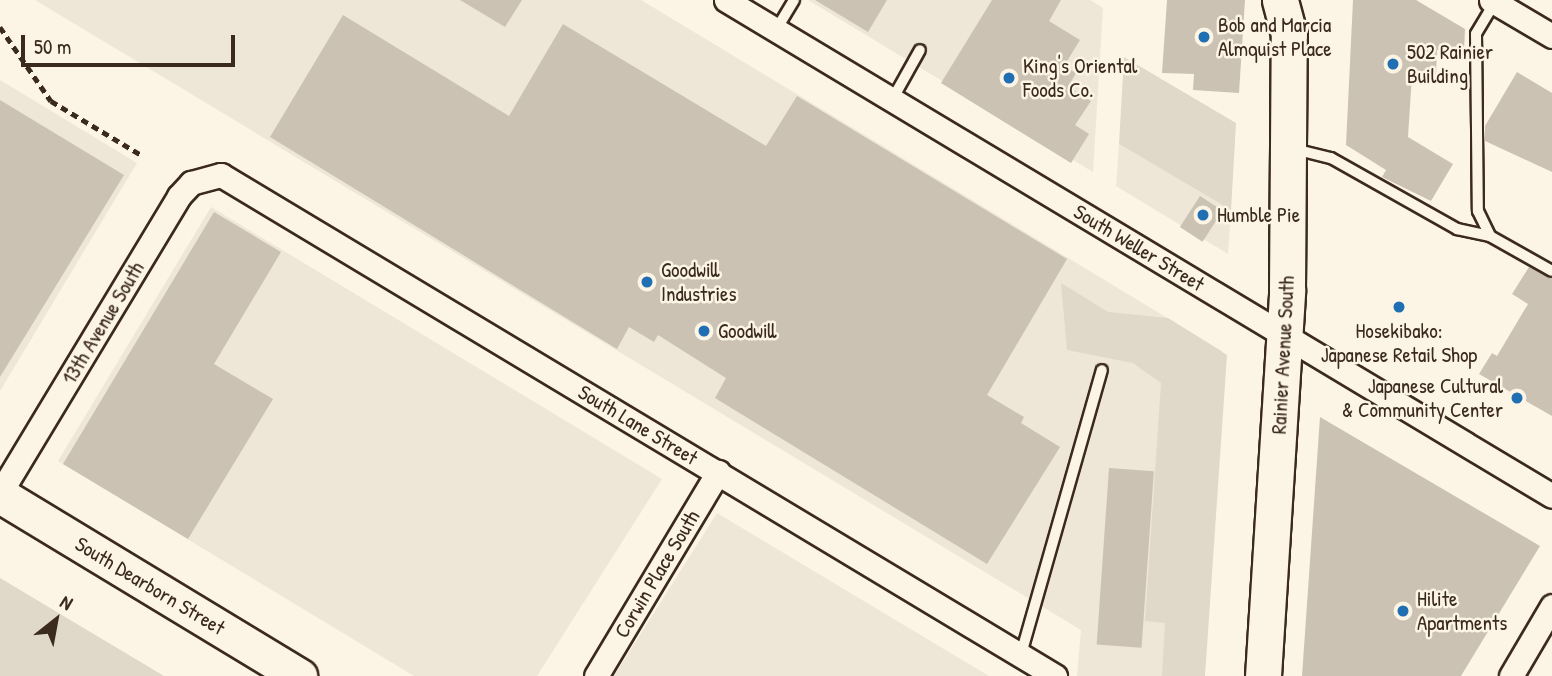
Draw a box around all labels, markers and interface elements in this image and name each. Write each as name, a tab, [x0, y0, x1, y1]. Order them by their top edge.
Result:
place label: Bob and Marcia Almquist Place	[1218, 12, 1332, 62]
scale bar	[24, 21, 238, 65]
marker: Bob and Marcia Almquist Place	[1196, 29, 1212, 45]
text: 50 m	[34, 32, 71, 61]
place label: 502 Rainier Building	[1407, 39, 1493, 89]
place label: King's Oriental Foods Co.	[1023, 53, 1137, 103]
marker: 502 Rainier Building	[1385, 56, 1401, 72]
marker: King's Oriental Foods Co.	[1001, 70, 1017, 86]
street label: South Weller Street	[1069, 199, 1209, 297]
place label: Humble Pie	[1217, 202, 1300, 228]
marker: Humble Pie	[1195, 207, 1211, 223]
street label: 13th Avenue South	[57, 257, 149, 389]
place label: Goodwill Industries	[661, 257, 737, 307]
marker: Goodwill Industries	[639, 274, 655, 290]
street label: Rainier Avenue South	[1266, 275, 1300, 435]
marker: Hosekibako: Japanese Retail Shop	[1391, 299, 1407, 315]
place label: Goodwill	[718, 318, 777, 344]
place label: Hosekibako: Japanese Retail Shop	[1321, 318, 1477, 368]
marker: Goodwill	[696, 323, 712, 339]
place label: Japanese Cultural & Community Center	[1342, 373, 1503, 423]
street label: South Lane Street	[574, 379, 702, 471]
marker: Japanese Cultural & Community Center	[1509, 390, 1525, 406]
street label: Corwin Place South	[609, 506, 705, 642]
street label: South Dearborn Street	[70, 531, 230, 641]
north arrow	[21, 585, 91, 655]
place label: Hilite Apartments	[1417, 586, 1507, 636]
text: N	[56, 588, 78, 616]
marker: Hilite Apartments	[1395, 603, 1411, 619]

